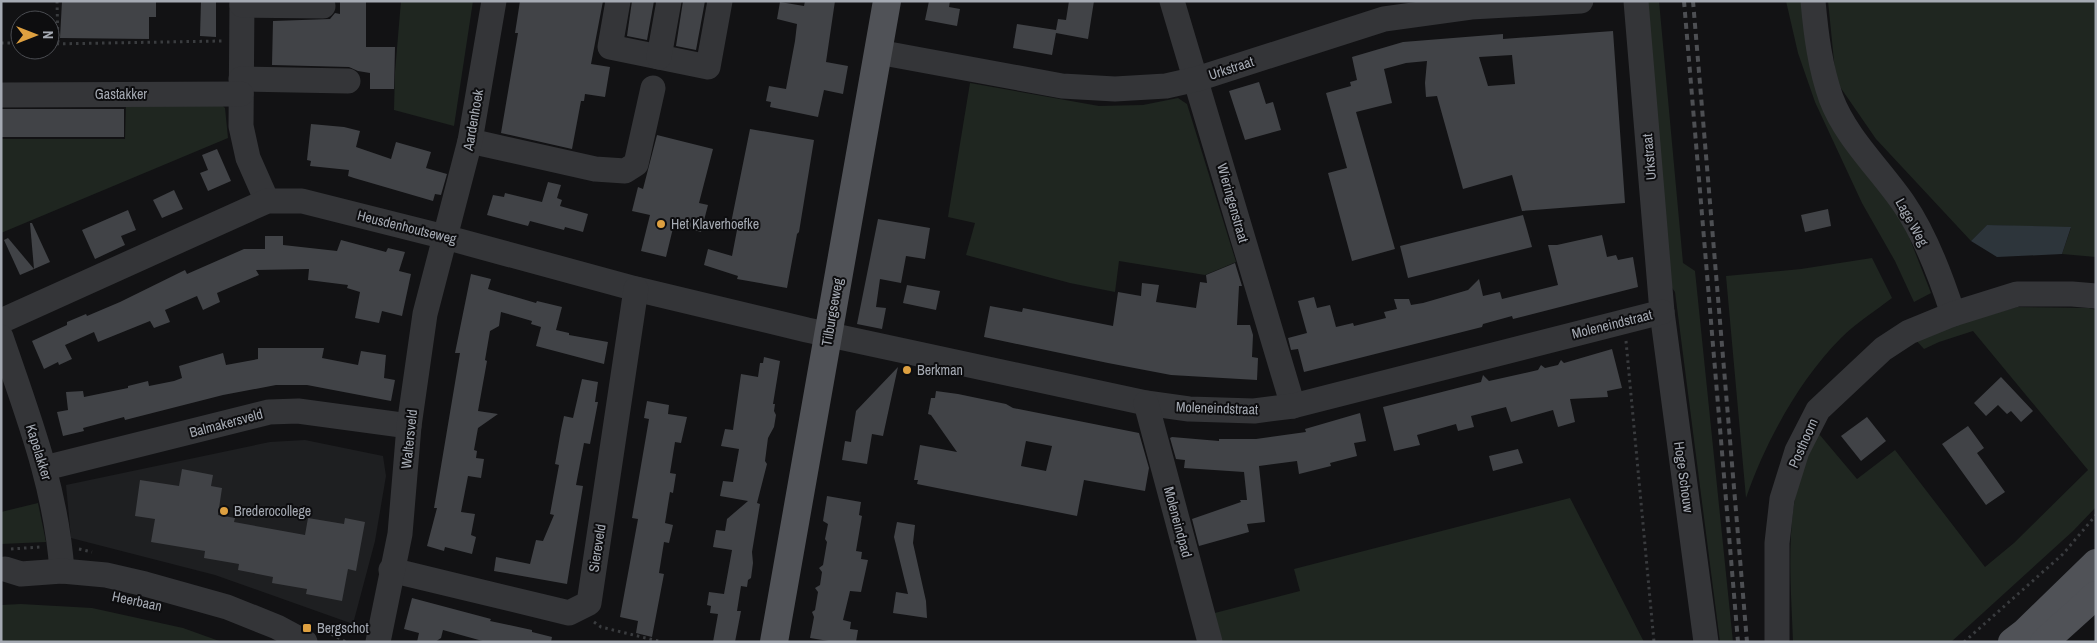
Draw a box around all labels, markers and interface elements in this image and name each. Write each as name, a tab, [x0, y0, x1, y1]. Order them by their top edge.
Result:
north arrow	[10, 10, 60, 60]
text: N	[39, 31, 57, 39]
street label: Urkstraat	[1206, 52, 1256, 84]
street label: Gastakker	[95, 85, 147, 103]
street label: Aardenhoek	[459, 88, 487, 153]
street label: Urkstraat	[1638, 133, 1660, 181]
street label: Wieringenstraat	[1213, 161, 1253, 245]
street label: Lage Weg	[1891, 195, 1933, 250]
street label: Heusdenhoutseweg	[356, 206, 459, 248]
place label: Het Klaverhoefke	[671, 215, 759, 233]
marker: Het Klaverhoefke	[655, 218, 667, 230]
street label: Tilburgseweg	[817, 276, 847, 347]
street label: Moleneindstraat	[1570, 305, 1654, 343]
place label: Berkman	[917, 361, 963, 379]
marker: Berkman	[901, 364, 913, 376]
street label: Moleneindstraat	[1176, 398, 1258, 418]
street label: Balmakersveld	[187, 405, 265, 441]
street label: Waltersveld	[397, 408, 421, 470]
street label: Posthoorn	[1784, 415, 1822, 471]
street label: Kapelakker	[22, 422, 56, 482]
street label: Hoge Schouw	[1670, 440, 1698, 514]
street label: Moleneindpad	[1160, 485, 1196, 559]
place label: Brederocollege	[234, 502, 311, 520]
marker: Brederocollege	[218, 505, 230, 517]
street label: Siereveld	[584, 523, 610, 573]
street label: Heerbaan	[110, 587, 164, 615]
place label: Bergschot	[317, 619, 369, 637]
marker: Bergschot	[301, 622, 313, 634]

